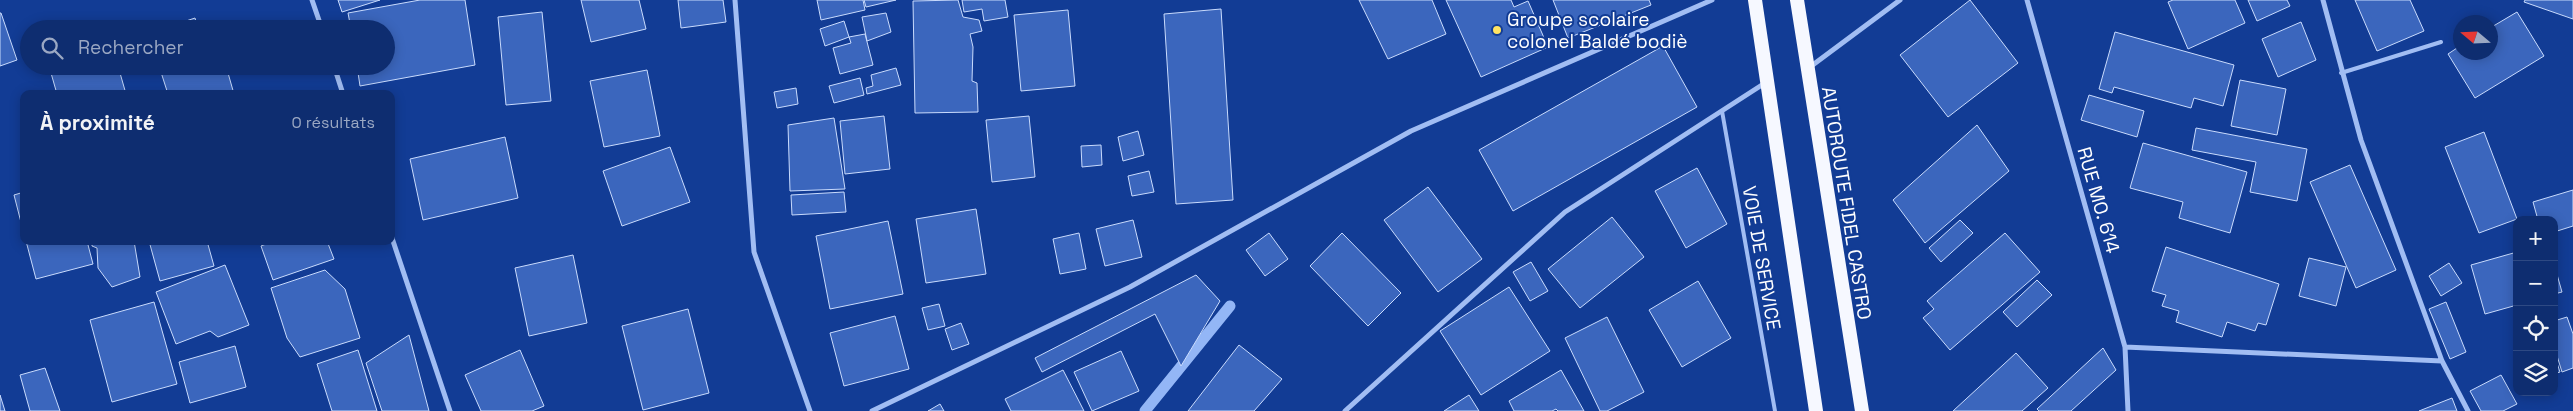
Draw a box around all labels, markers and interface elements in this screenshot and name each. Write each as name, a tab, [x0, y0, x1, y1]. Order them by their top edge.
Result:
place label: Groupe scolaire colonel Baldé bodiè	[1507, 7, 1688, 54]
north arrow	[2453, 15, 2498, 60]
search box	[20, 20, 395, 75]
marker: Groupe scolaire colonel Baldé bodiè	[1491, 24, 1503, 36]
icon: search	[38, 34, 66, 62]
text: Rechercher	[78, 35, 184, 60]
street label: AUTOROUTE FIDEL CASTRO	[1816, 85, 1877, 321]
text: À proximité	[40, 109, 155, 136]
text: 0 résultats	[291, 112, 375, 133]
street label: RUE MO. 614	[2071, 144, 2126, 256]
street label: VOIE DE SERVICE	[1737, 184, 1786, 332]
map controls	[2513, 216, 2558, 396]
button: +	[2513, 216, 2558, 261]
button: −	[2513, 261, 2558, 306]
button: locate	[2513, 306, 2558, 351]
button: layers	[2513, 351, 2558, 396]

